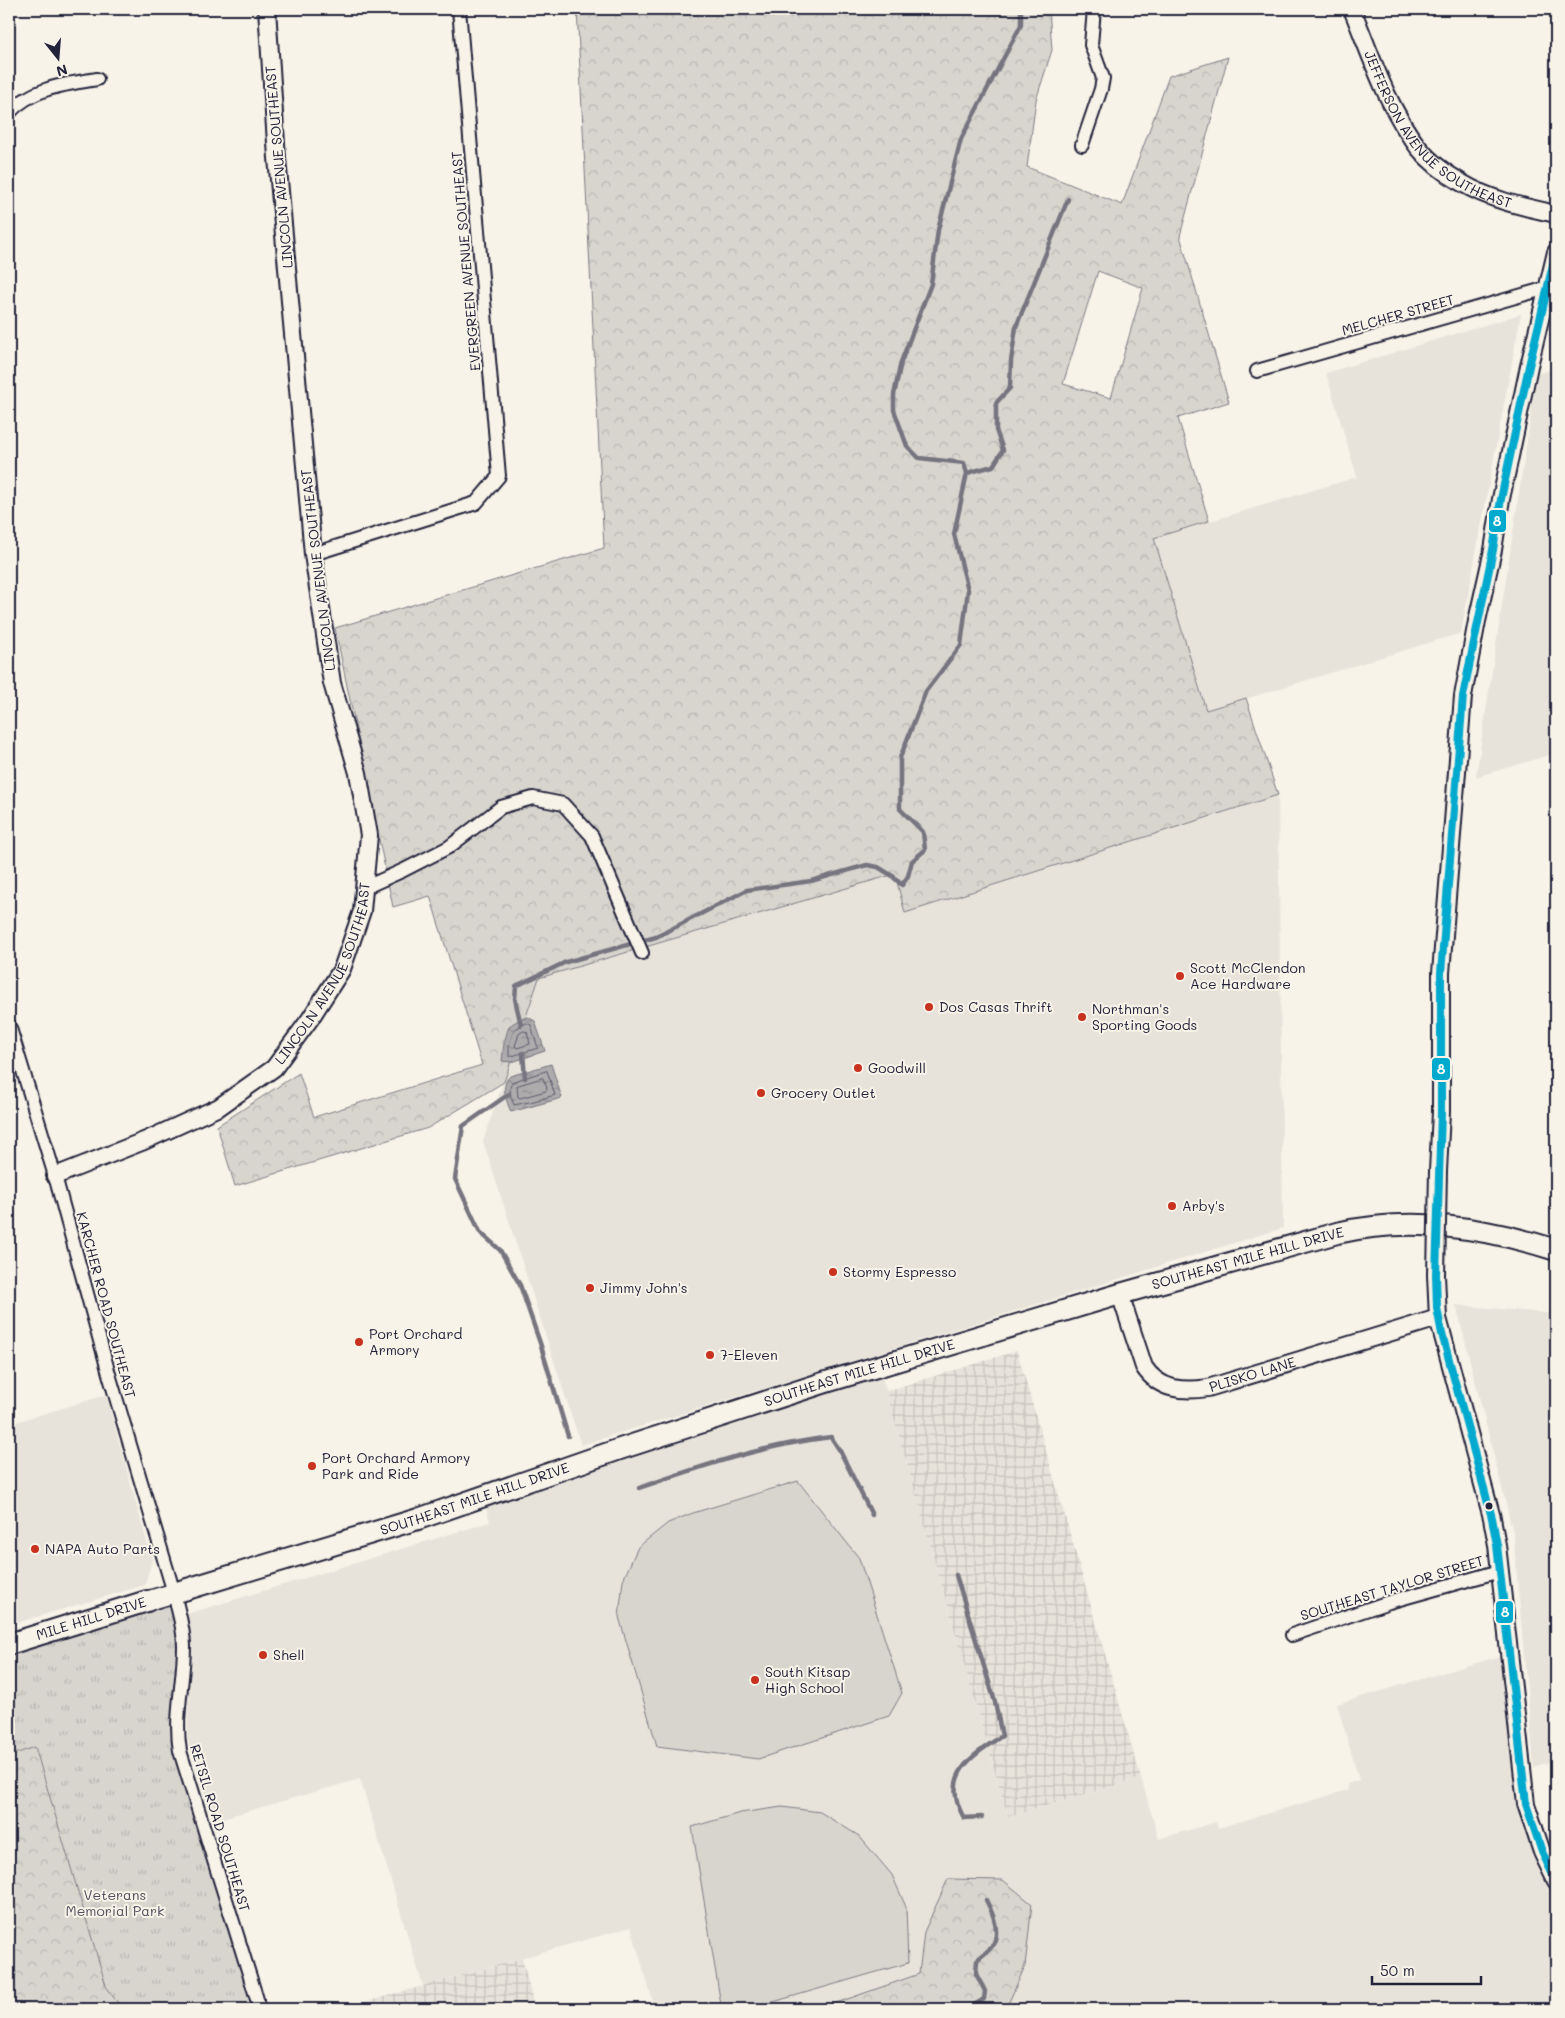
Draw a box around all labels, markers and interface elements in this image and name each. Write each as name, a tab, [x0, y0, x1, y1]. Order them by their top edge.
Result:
north arrow	[32, 32, 82, 82]
street label: JEFFERSON AVENUE SOUTHEAST	[1360, 48, 1514, 212]
text: N	[54, 60, 70, 82]
street label: LINCOLN AVENUE SOUTHEAST	[260, 65, 297, 269]
street label: EVERGREEN AVENUE SOUTHEAST	[446, 150, 485, 372]
street label: MELCHER STREET	[1339, 289, 1457, 340]
street label: LINCOLN AVENUE SOUTHEAST	[296, 468, 339, 672]
line badge: 8	[1488, 509, 1507, 533]
text: 8	[1493, 511, 1502, 530]
street label: LINCOLN AVENUE SOUTHEAST	[270, 881, 374, 1068]
place label: Scott McClendon Ace Hardware	[1190, 958, 1305, 993]
marker: Scott McClendon Ace Hardware	[1174, 970, 1186, 982]
place label: Dos Casas Thrift	[939, 997, 1052, 1016]
place label: Northman's Sporting Goods	[1092, 999, 1197, 1034]
marker: Dos Casas Thrift	[923, 1001, 935, 1013]
marker: Northman's Sporting Goods	[1076, 1011, 1088, 1023]
line badge: 8	[1431, 1057, 1451, 1081]
place label: Goodwill	[868, 1058, 926, 1077]
text: 8	[1437, 1059, 1446, 1078]
marker: Goodwill	[852, 1062, 864, 1074]
place label: Grocery Outlet	[771, 1083, 876, 1102]
marker: Grocery Outlet	[755, 1087, 767, 1099]
place label: Arby's	[1182, 1196, 1225, 1215]
marker: Arby's	[1166, 1200, 1178, 1212]
street label: KARCHER ROAD SOUTHEAST	[72, 1210, 141, 1400]
street label: SOUTHEAST MILE HILL DRIVE	[1150, 1222, 1345, 1294]
place label: Stormy Espresso	[843, 1262, 956, 1281]
marker: Stormy Espresso	[827, 1266, 839, 1278]
place label: Jimmy John's	[600, 1278, 688, 1297]
marker: Jimmy John's	[584, 1282, 596, 1294]
place label: Port Orchard Armory	[369, 1324, 463, 1359]
street label: SOUTHEAST MILE HILL DRIVE	[761, 1334, 957, 1411]
marker: Port Orchard Armory	[353, 1336, 365, 1348]
place label: 7-Eleven	[720, 1345, 778, 1364]
marker: 7-Eleven	[704, 1349, 716, 1361]
street label: PLISKO LANE	[1207, 1352, 1298, 1396]
place label: Port Orchard Armory Park and Ride	[322, 1448, 470, 1483]
street label: SOUTHEAST MILE HILL DRIVE	[378, 1457, 571, 1539]
marker: Port Orchard Armory Park and Ride	[306, 1460, 318, 1472]
unlabelled marker	[1484, 1501, 1494, 1511]
place label: NAPA Auto Parts	[45, 1539, 160, 1558]
marker: NAPA Auto Parts	[29, 1543, 41, 1555]
street label: SOUTHEAST TAYLOR STREET	[1298, 1550, 1486, 1625]
street label: MILE HILL DRIVE	[34, 1592, 148, 1644]
line badge: 8	[1495, 1600, 1514, 1624]
text: 8	[1501, 1602, 1510, 1621]
place label: Shell	[273, 1645, 304, 1664]
marker: Shell	[257, 1649, 269, 1661]
place label: South Kitsap High School	[765, 1662, 850, 1697]
marker: South Kitsap High School	[749, 1674, 761, 1686]
street label: RETSIL ROAD SOUTHEAST	[186, 1742, 255, 1914]
park label: Veterans Memorial Park	[65, 1885, 165, 1920]
scale bar	[1372, 1953, 1481, 1985]
text: 50 m	[1380, 1960, 1415, 1980]

